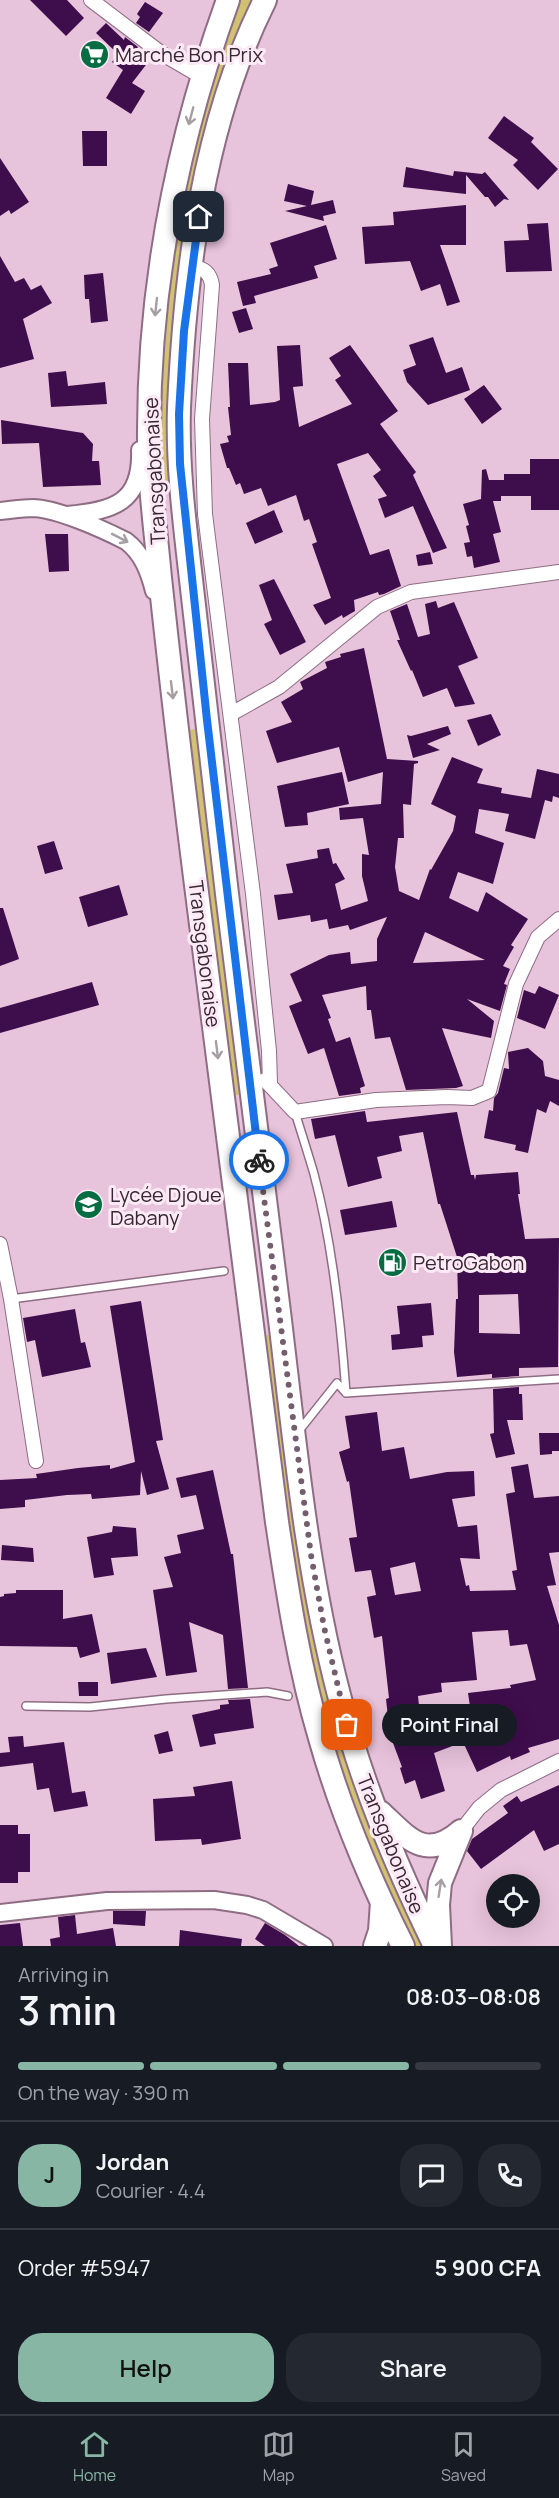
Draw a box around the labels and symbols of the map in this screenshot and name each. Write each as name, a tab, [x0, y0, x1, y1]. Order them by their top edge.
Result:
supermarket icon: Marché Bon Prix	[78, 38, 110, 70]
place label: Marché Bon Prix	[115, 41, 263, 68]
one-way arrow	[185, 106, 196, 125]
pin	[173, 191, 224, 242]
one-way arrow	[150, 297, 161, 317]
street label: Transgabonaise	[137, 397, 171, 545]
one-way arrow	[110, 533, 128, 545]
one-way arrow	[166, 679, 177, 699]
street label: Transgabonaise	[183, 879, 227, 1029]
one-way arrow	[211, 1039, 222, 1059]
courier	[229, 1130, 289, 1190]
place label: Lycée Djoue Dabany	[110, 1181, 222, 1231]
school or university icon: Lycée Djoue Dabany	[73, 1189, 105, 1221]
fuel station icon: PetroGabon	[376, 1246, 408, 1278]
place label: PetroGabon	[413, 1249, 524, 1276]
pin	[321, 1699, 372, 1750]
callout: Point Final	[383, 1704, 518, 1746]
street label: Transgabonaise	[351, 1770, 431, 1918]
one-way arrow	[435, 1879, 446, 1898]

